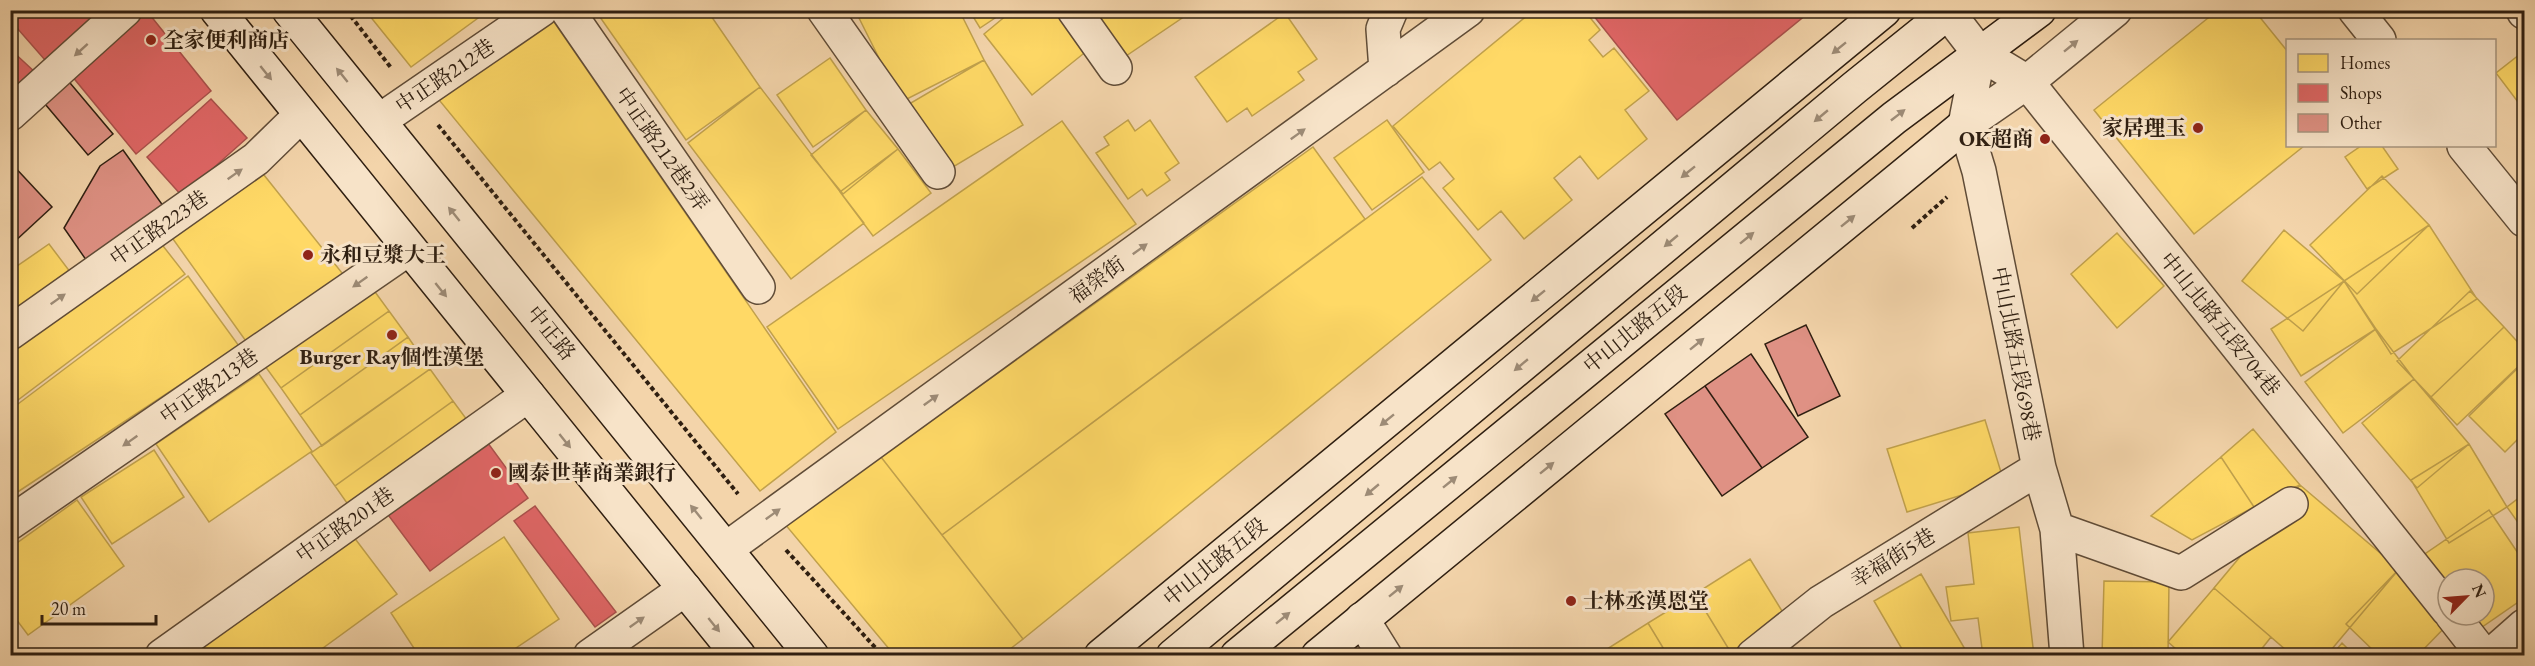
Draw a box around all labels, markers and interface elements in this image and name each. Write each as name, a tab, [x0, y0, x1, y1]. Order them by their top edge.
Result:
place label: 全家便利商店	[163, 26, 289, 53]
street label: 中正路212巷	[390, 32, 500, 119]
marker: 全家便利商店	[144, 33, 158, 47]
legend	[2286, 39, 2496, 147]
one-way arrow	[2063, 40, 2079, 53]
one-way arrow	[1831, 41, 1847, 54]
one-way arrow	[74, 43, 89, 56]
text: Homes	[2340, 51, 2391, 74]
one-way arrow	[260, 65, 272, 80]
one-way arrow	[336, 68, 349, 83]
street label: 中正路212巷2弄	[610, 81, 715, 216]
text: Shops	[2340, 81, 2382, 104]
one-way arrow	[1813, 109, 1829, 122]
one-way arrow	[1889, 109, 1905, 121]
text: Other	[2340, 111, 2382, 134]
place label: 家居理玉	[2102, 114, 2186, 141]
marker: 家居理玉	[2191, 121, 2205, 135]
place label: OK超商	[1959, 125, 2033, 152]
one-way arrow	[1289, 128, 1305, 140]
marker: OK超商	[2038, 132, 2052, 146]
one-way arrow	[1680, 165, 1696, 178]
one-way arrow	[227, 169, 242, 181]
street label: 中正路223巷	[104, 184, 213, 271]
one-way arrow	[447, 206, 460, 222]
one-way arrow	[1840, 214, 1856, 227]
one-way arrow	[1739, 232, 1755, 245]
one-way arrow	[1663, 234, 1679, 247]
place label: 永和豆漿大王	[320, 241, 446, 268]
one-way arrow	[1133, 243, 1148, 255]
street label: 中山北路五段704巷	[2154, 246, 2287, 401]
marker: 永和豆漿大王	[301, 248, 315, 262]
street label: 福榮街	[1063, 250, 1130, 309]
street label: 中山北路五段698巷	[1986, 264, 2047, 443]
one-way arrow	[352, 277, 368, 288]
street label: 中山北路五段	[1577, 278, 1692, 379]
one-way arrow	[435, 282, 448, 298]
one-way arrow	[1530, 289, 1546, 302]
one-way arrow	[50, 293, 66, 305]
street label: 中正路	[521, 300, 582, 366]
marker: Burger Ray個性漢堡	[385, 328, 399, 342]
one-way arrow	[1690, 339, 1705, 351]
street label: 中正路213巷	[154, 342, 263, 429]
place label: Burger Ray個性漢堡	[300, 343, 484, 370]
one-way arrow	[1513, 359, 1529, 372]
one-way arrow	[923, 394, 939, 406]
one-way arrow	[1379, 413, 1395, 426]
one-way arrow	[558, 433, 571, 449]
one-way arrow	[123, 435, 139, 447]
place label: 國泰世華商業銀行	[508, 459, 676, 486]
one-way arrow	[1539, 462, 1554, 475]
marker: 國泰世華商業銀行	[489, 466, 503, 480]
one-way arrow	[1442, 475, 1458, 488]
street label: 中正路201巷	[290, 481, 399, 568]
one-way arrow	[1364, 484, 1379, 496]
one-way arrow	[690, 505, 703, 520]
one-way arrow	[766, 509, 781, 521]
street label: 中山北路五段	[1157, 511, 1272, 612]
street label: 幸福街5巷	[1845, 522, 1940, 593]
north arrow	[2436, 567, 2496, 627]
text: N	[2467, 581, 2491, 601]
one-way arrow	[1388, 585, 1404, 598]
place label: 士林丞漢恩堂	[1583, 587, 1709, 614]
scale bar	[42, 588, 156, 626]
marker: 士林丞漢恩堂	[1564, 594, 1578, 608]
text: 20 m	[51, 597, 86, 620]
one-way arrow	[1275, 613, 1290, 625]
one-way arrow	[629, 617, 645, 628]
one-way arrow	[707, 617, 720, 632]

